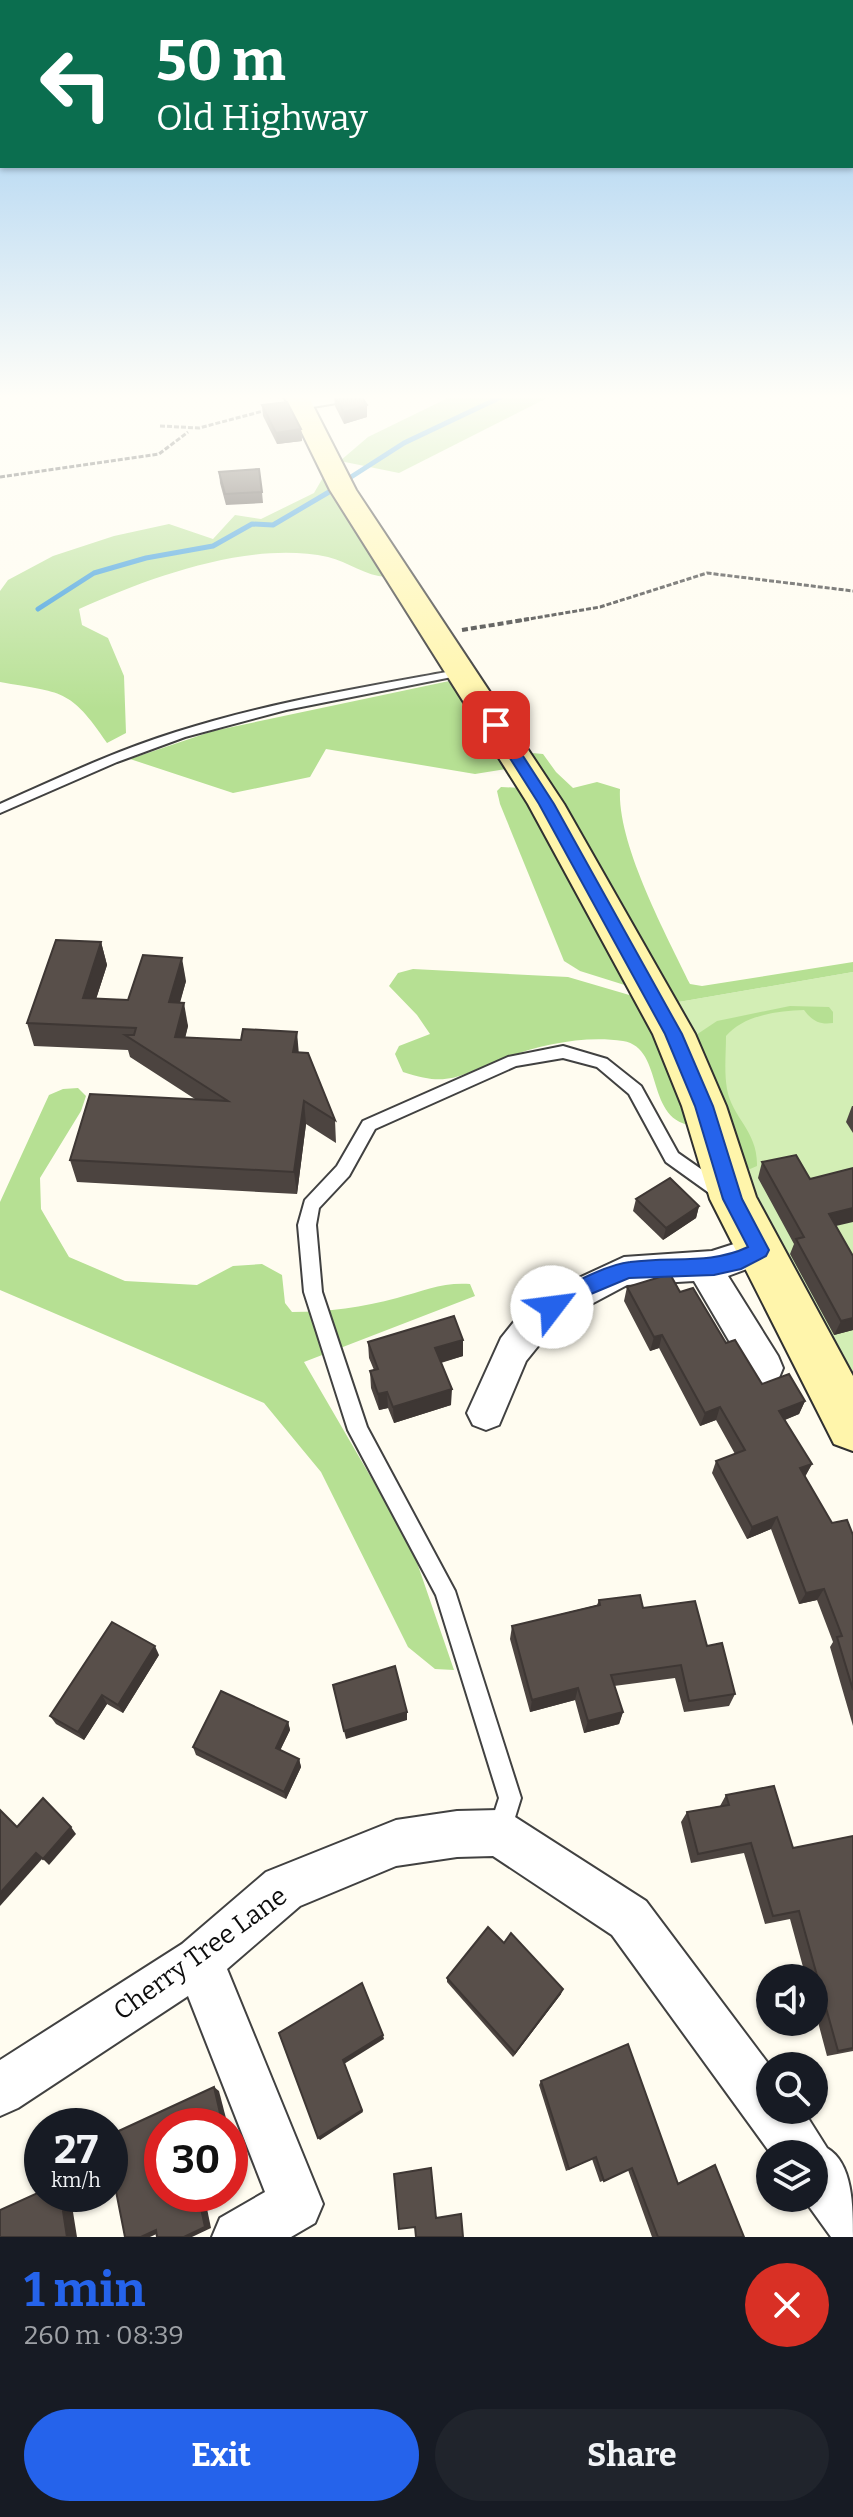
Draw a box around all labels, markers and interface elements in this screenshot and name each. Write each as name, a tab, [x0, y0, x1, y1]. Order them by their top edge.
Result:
text: 50 m	[156, 28, 286, 95]
icon: left	[24, 32, 128, 136]
text: Old Highway	[156, 96, 368, 140]
pin	[462, 691, 530, 759]
icon: arrive	[474, 703, 518, 747]
position arrow	[510, 1265, 594, 1349]
street label: Cherry Tree Lane	[108, 1880, 293, 2027]
map controls	[756, 1964, 828, 2212]
button: sound	[756, 1964, 828, 2036]
button: search	[756, 2052, 828, 2124]
speed limit sign: 30	[144, 2108, 248, 2212]
text: 27	[54, 2126, 98, 2174]
button: layers	[756, 2140, 828, 2212]
text: km/h	[51, 2168, 101, 2192]
text: 1 min	[24, 2261, 145, 2319]
button: close	[745, 2263, 829, 2347]
text: 260 m · 08:39	[24, 2320, 184, 2351]
button: Exit	[24, 2409, 419, 2501]
button: Share	[435, 2409, 829, 2501]

